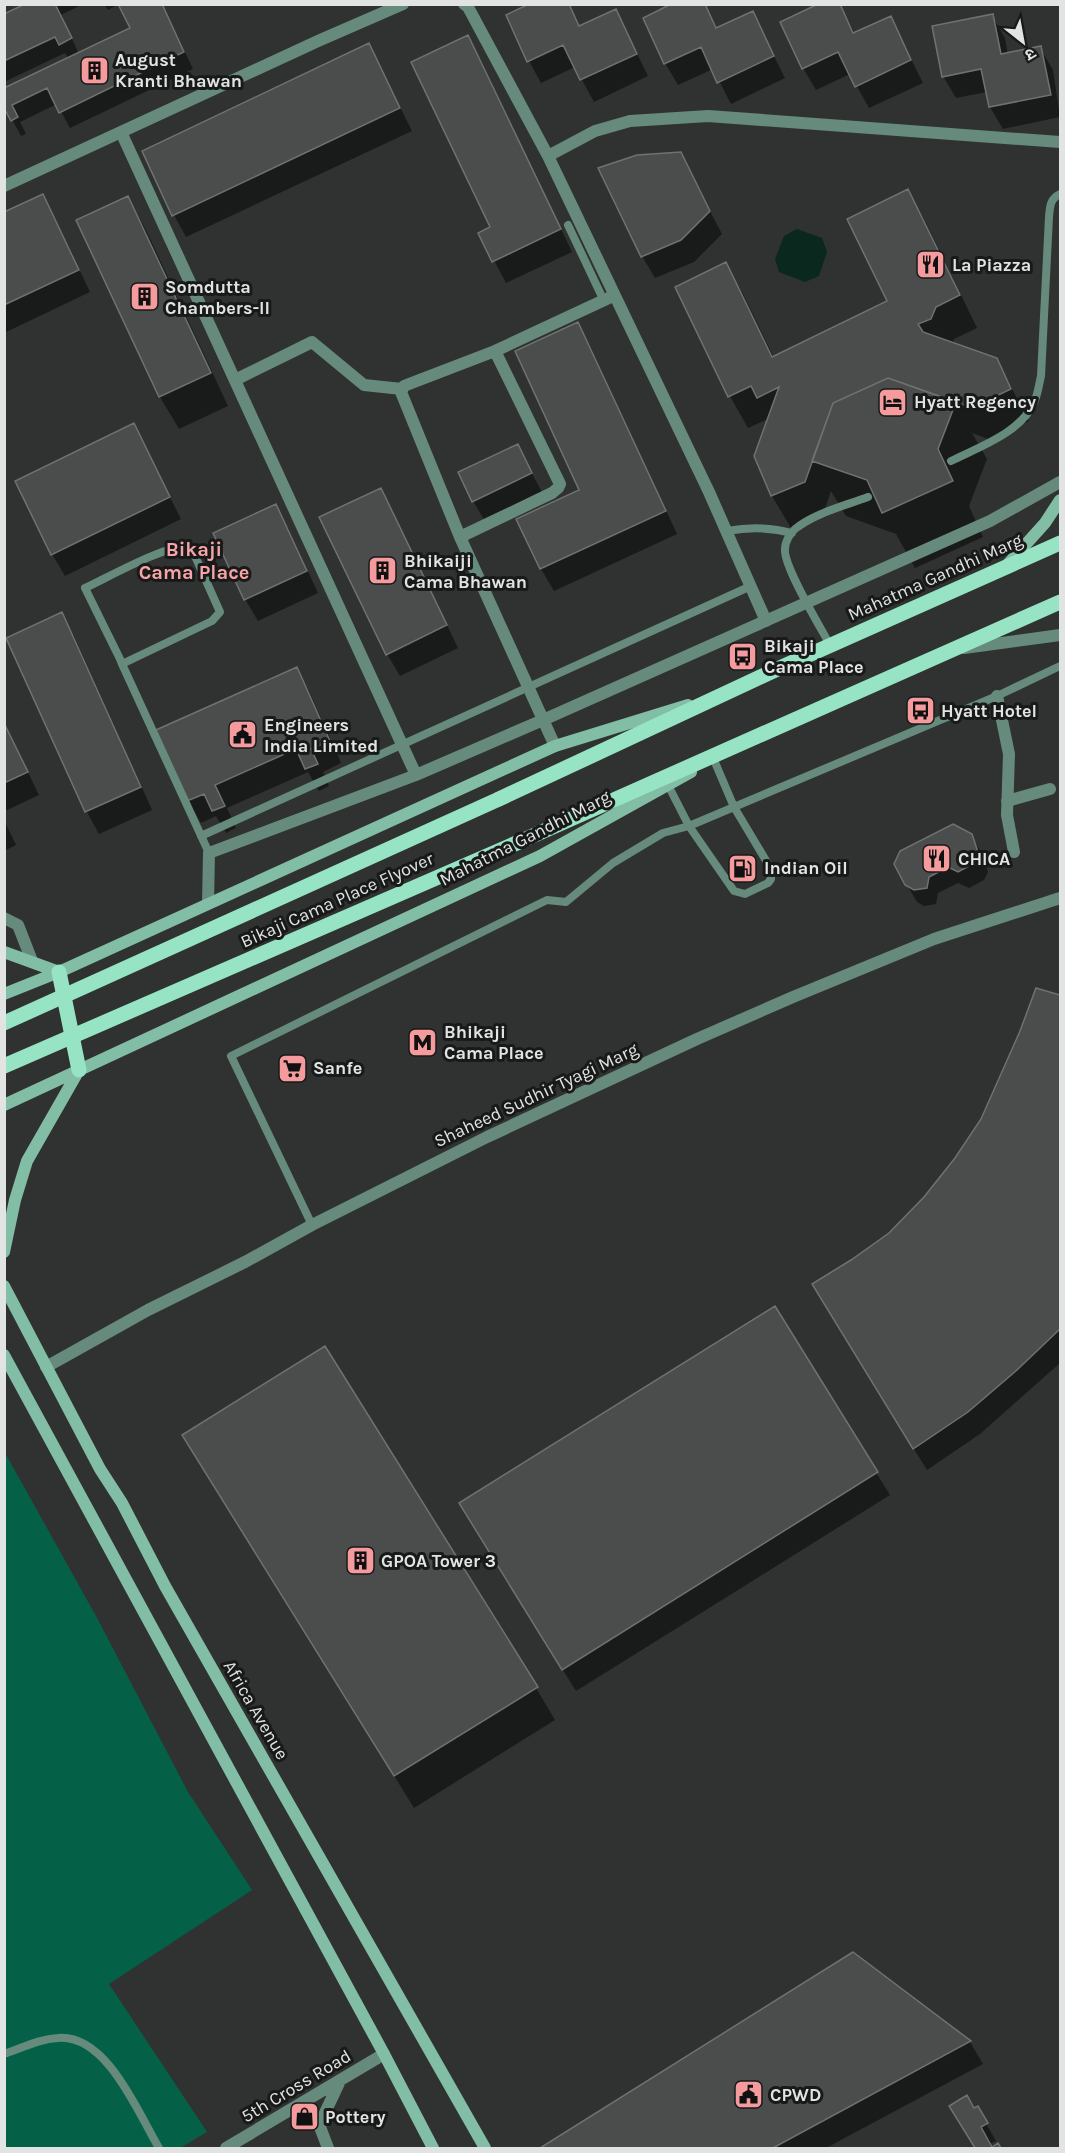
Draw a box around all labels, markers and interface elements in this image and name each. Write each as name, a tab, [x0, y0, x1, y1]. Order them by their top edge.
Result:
north arrow	[993, 12, 1053, 72]
text: उ	[1021, 44, 1039, 65]
place label: August Kranti Bhawan	[115, 49, 242, 92]
building icon: August Kranti Bhawan	[78, 54, 110, 86]
restaurant icon: La Piazza	[915, 249, 947, 281]
place label: La Piazza	[952, 254, 1031, 276]
place label: Somdutta Chambers-II	[165, 276, 270, 319]
building icon: Somdutta Chambers-II	[128, 281, 160, 313]
hotel icon: Hyatt Regency	[877, 386, 909, 418]
place label: Hyatt Regency	[914, 391, 1036, 413]
street label: Mahatma Gandhi Marg	[844, 529, 1026, 625]
district label: Bikaji Cama Place	[139, 538, 249, 584]
place label: Bhikaiji Cama Bhawan	[404, 550, 527, 593]
building icon: Bhikaiji Cama Bhawan	[367, 555, 399, 587]
place label: Bikaji Cama Place	[764, 635, 864, 678]
bus stop icon: Bikaji Cama Place	[727, 640, 759, 672]
bus stop icon: Hyatt Hotel	[904, 695, 936, 727]
place label: Hyatt Hotel	[941, 700, 1037, 722]
place label: Engineers India Limited	[264, 714, 378, 757]
public building icon: Engineers India Limited	[227, 719, 259, 751]
street label: Mahatma Gandhi Marg	[436, 785, 614, 891]
restaurant icon: CHICA	[921, 843, 953, 875]
street label: Bikaji Cama Place Flyover	[237, 847, 437, 953]
place label: CHICA	[958, 848, 1010, 870]
fuel station icon: Indian Oil	[727, 852, 759, 884]
place label: Indian Oil	[764, 857, 848, 879]
place label: Bhikaji Cama Place	[444, 1021, 544, 1064]
metro station icon: Bhikaji Cama Place	[407, 1026, 439, 1058]
street label: Shaheed Sudhir Tyagi Marg	[430, 1038, 642, 1152]
supermarket icon: Sanfe	[276, 1052, 308, 1084]
place label: Sanfe	[313, 1057, 362, 1079]
building icon: GPOA Tower 3	[344, 1545, 376, 1577]
place label: GPOA Tower 3	[381, 1550, 496, 1572]
street label: Africa Avenue	[219, 1656, 293, 1764]
street label: 5th Cross Road	[237, 2045, 355, 2127]
public building icon: CPWD	[733, 2079, 765, 2111]
place label: CPWD	[770, 2084, 821, 2106]
shop icon: Pottery	[288, 2101, 320, 2133]
place label: Pottery	[325, 2106, 386, 2128]

